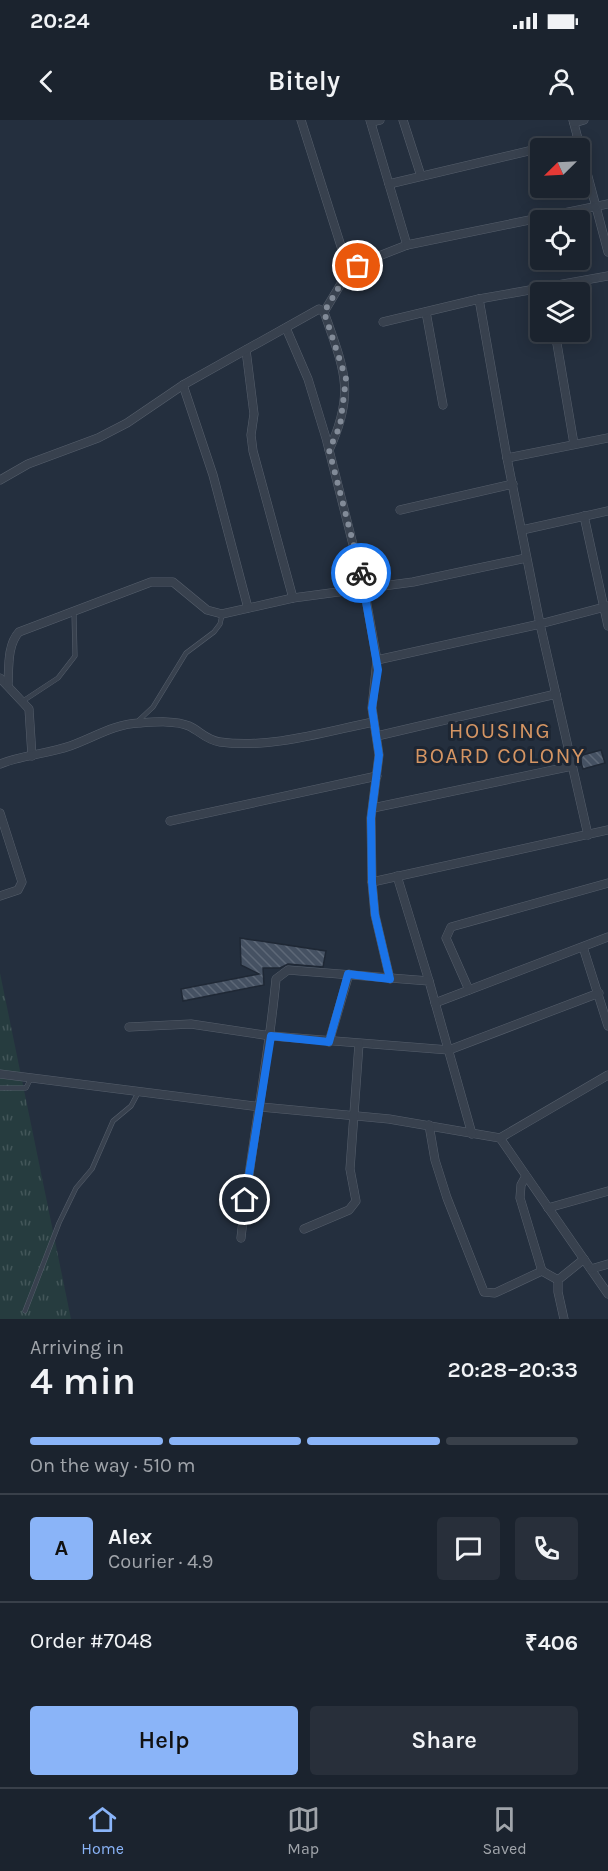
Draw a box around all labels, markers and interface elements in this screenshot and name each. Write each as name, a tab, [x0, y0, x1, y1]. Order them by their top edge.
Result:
text: 20:24	[30, 8, 90, 34]
icon: back	[30, 65, 63, 98]
text: Bitely	[268, 65, 340, 97]
icon: person	[545, 65, 578, 98]
north arrow	[530, 138, 590, 198]
map controls	[530, 138, 590, 342]
button: locate	[530, 210, 590, 270]
pin	[332, 240, 383, 291]
icon: bag	[341, 249, 374, 282]
button: layers	[530, 282, 590, 342]
courier	[331, 543, 391, 603]
icon: bike	[345, 557, 378, 590]
district label: HOUSING BOARD COLONY	[414, 718, 586, 769]
pin	[219, 1174, 270, 1225]
icon: home	[228, 1183, 261, 1216]
text: Arriving in	[30, 1336, 124, 1359]
text: 20:28–20:33	[448, 1357, 578, 1383]
text: 4 min	[30, 1358, 136, 1404]
text: On the way · 510 m	[30, 1454, 195, 1477]
button: chat	[437, 1517, 500, 1580]
button: phone	[515, 1517, 578, 1580]
text: Alex	[108, 1524, 152, 1550]
text: A	[55, 1535, 68, 1561]
text: Courier · 4.9	[108, 1550, 213, 1573]
text: Order #7048	[30, 1628, 153, 1654]
text: ₹406	[525, 1630, 578, 1656]
button: Help	[30, 1706, 298, 1775]
button: Share	[310, 1706, 578, 1775]
tab: Home	[81, 1803, 124, 1858]
tab: Map	[287, 1803, 320, 1858]
tab: Saved	[482, 1803, 527, 1858]

